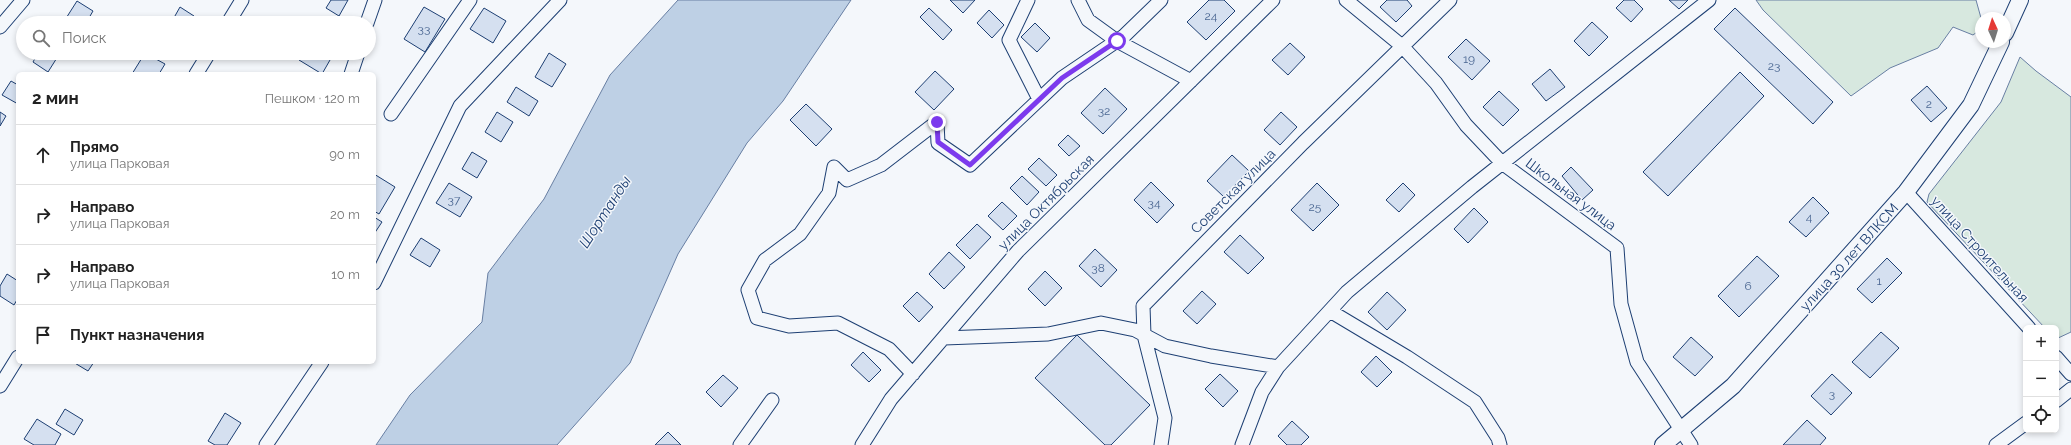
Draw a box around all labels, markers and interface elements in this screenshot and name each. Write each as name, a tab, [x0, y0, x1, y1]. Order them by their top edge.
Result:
house number: 24	[1205, 9, 1218, 23]
north arrow	[1975, 12, 2011, 48]
search box	[16, 16, 376, 60]
house number: 33	[418, 22, 430, 36]
icon: search	[30, 27, 52, 49]
text: Поиск	[62, 29, 107, 47]
route start	[1108, 32, 1126, 50]
house number: 19	[1463, 52, 1475, 66]
house number: 23	[1768, 59, 1780, 73]
text: 2 мин	[32, 88, 79, 108]
text: Пешком · 120 m	[265, 91, 360, 106]
house number: 2	[1926, 97, 1932, 111]
house number: 32	[1098, 104, 1110, 118]
route end	[928, 113, 946, 131]
text: Прямо	[70, 138, 119, 156]
icon: ahead	[32, 144, 54, 166]
street label: Советская улица	[1187, 145, 1279, 237]
text: 90 m	[329, 147, 360, 162]
street label: улица Октябрьская	[995, 151, 1097, 253]
street label: Школьная улица	[1523, 155, 1619, 233]
text: улица Парковая	[70, 156, 169, 171]
water label: Шортанды	[575, 173, 635, 251]
house number: 37	[448, 193, 461, 207]
street label: улица Строительная	[1928, 193, 2032, 305]
house number: 34	[1148, 196, 1161, 210]
text: Направо	[70, 198, 134, 216]
house number: 25	[1309, 200, 1322, 214]
street label: улица 30 лет ВЛКСМ	[1797, 200, 1901, 314]
icon: right	[32, 204, 54, 226]
text: 20 m	[330, 207, 360, 222]
house number: 4	[1806, 210, 1813, 224]
text: улица Парковая	[70, 216, 169, 231]
text: Направо	[70, 258, 134, 276]
house number: 38	[1091, 261, 1105, 275]
icon: right	[32, 264, 54, 286]
text: 10 m	[331, 267, 360, 282]
house number: 1	[1876, 274, 1882, 288]
text: улица Парковая	[70, 276, 169, 291]
house number: 6	[1744, 279, 1752, 293]
icon: arrive	[32, 324, 54, 346]
map controls	[2023, 325, 2059, 433]
button: +	[2023, 325, 2059, 361]
text: Пункт назначения	[70, 326, 204, 344]
button: −	[2023, 361, 2059, 397]
house number: 3	[1829, 387, 1835, 401]
button: locate	[2023, 397, 2059, 433]

